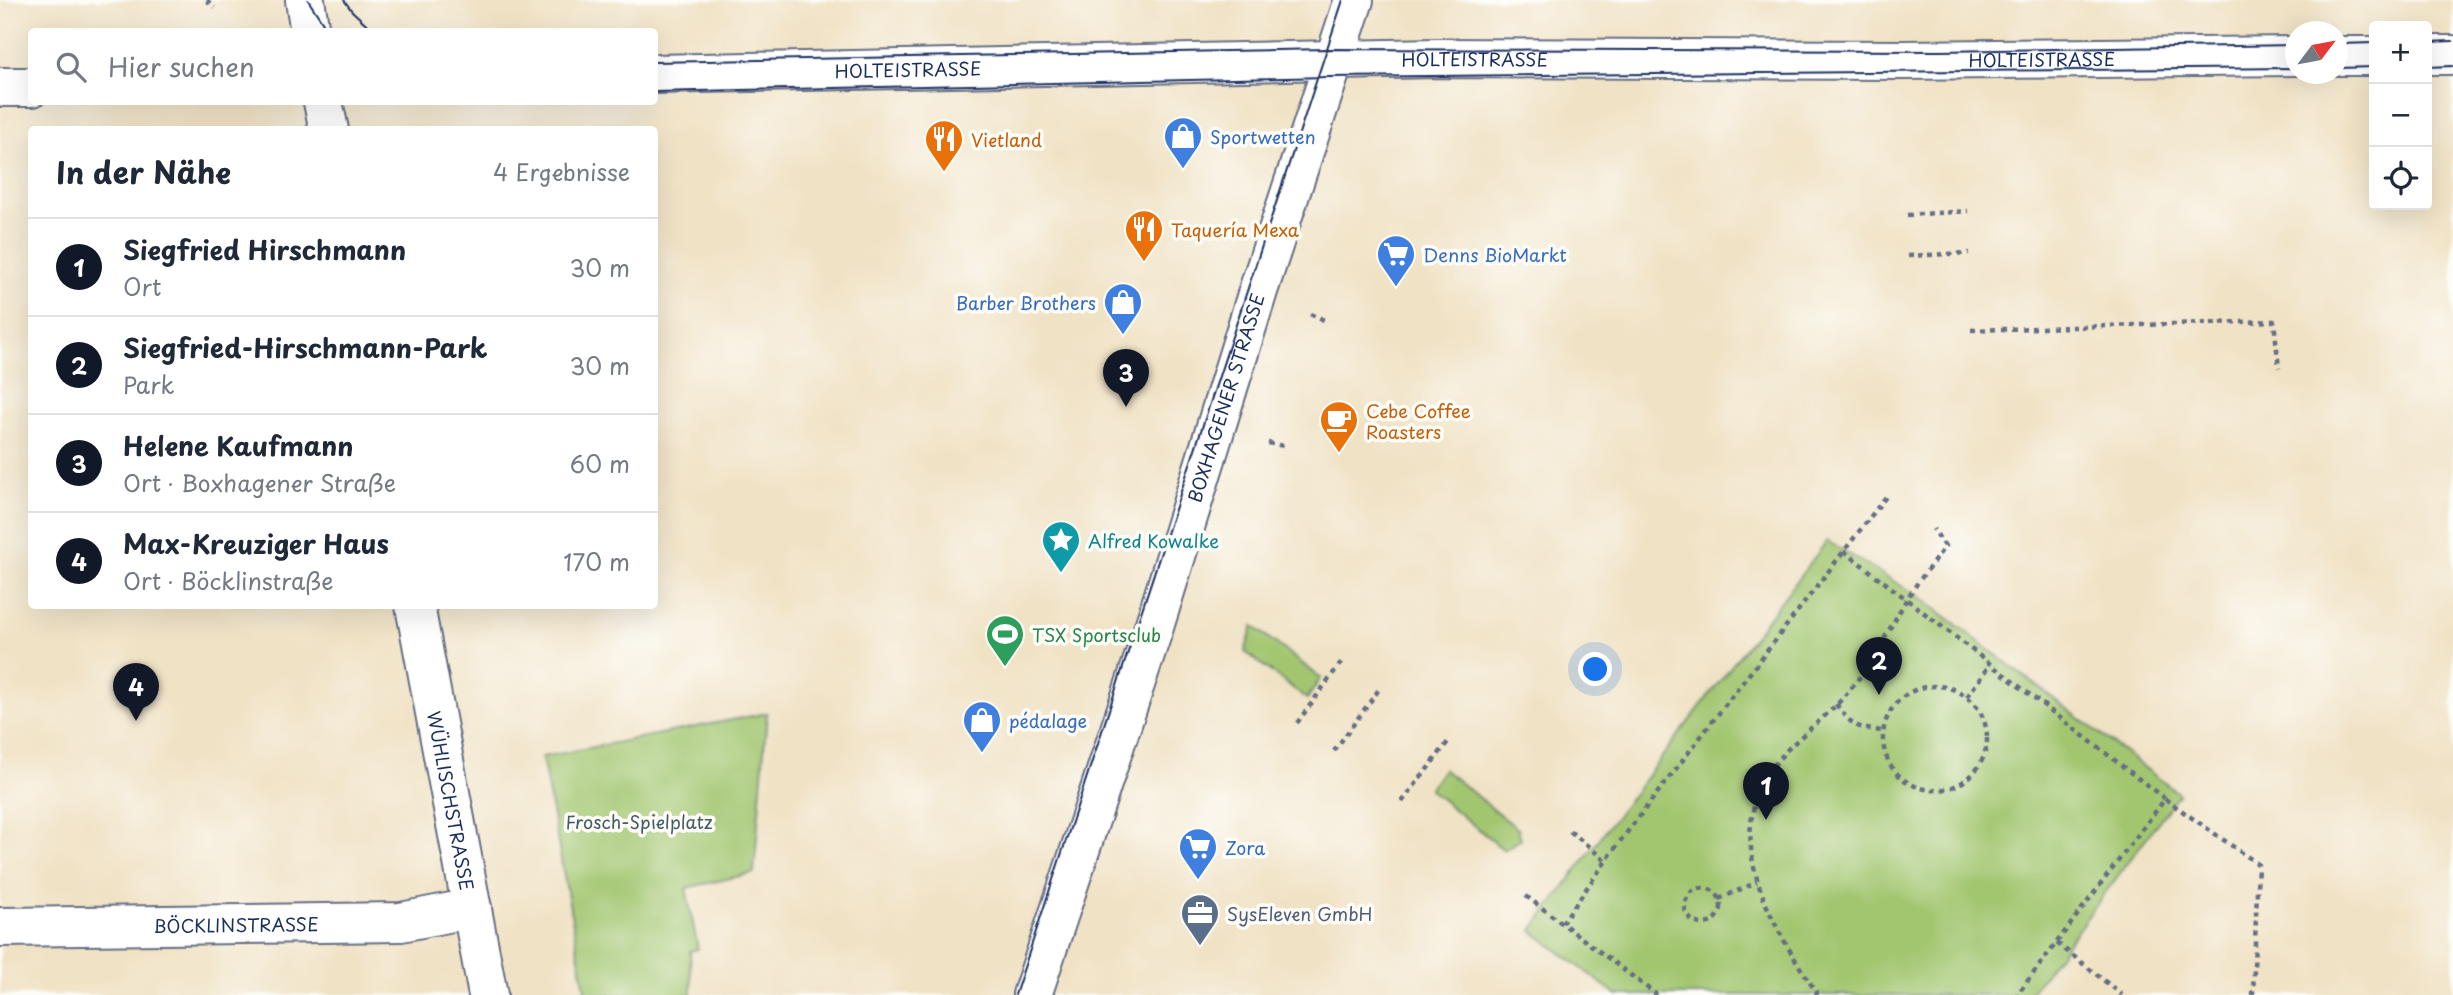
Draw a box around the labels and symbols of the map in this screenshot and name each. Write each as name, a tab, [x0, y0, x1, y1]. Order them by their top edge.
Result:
north arrow	[2285, 21, 2348, 84]
street label: HOLTEISTRASSE	[1401, 44, 1548, 72]
street label: HOLTEISTRASSE	[1968, 44, 2115, 73]
street label: HOLTEISTRASSE	[834, 54, 982, 84]
shop icon: Sportwetten	[1162, 115, 1204, 170]
restaurant icon: Vietland	[923, 118, 965, 173]
place label: Sportwetten	[1210, 123, 1315, 150]
place label: Vietland	[971, 126, 1042, 153]
restaurant icon: Taquería Mexa	[1123, 208, 1165, 263]
place label: Taquería Mexa	[1171, 216, 1300, 243]
supermarket icon: Denns BioMarkt	[1375, 233, 1417, 288]
place label: Denns BioMarkt	[1423, 241, 1567, 268]
shop icon: Barber Brothers	[1102, 281, 1144, 336]
place label: Barber Brothers	[956, 289, 1096, 316]
street label: BOXHAGENER STRASSE	[1180, 290, 1270, 505]
pin: 3	[1103, 349, 1149, 407]
place label: Cebe Coffee Roasters	[1366, 397, 1471, 445]
cafe icon: Cebe Coffee Roasters	[1318, 399, 1360, 454]
place icon: Alfred Kowalke	[1040, 519, 1082, 574]
place label: Alfred Kowalke	[1088, 527, 1219, 554]
sports icon: TSX Sportsclub	[984, 613, 1026, 668]
place label: TSX Sportsclub	[1032, 621, 1161, 648]
pin: 2	[1856, 637, 1902, 695]
your location	[1578, 652, 1612, 686]
pin: 4	[113, 663, 159, 721]
shop icon: pédalage	[961, 699, 1003, 754]
place label: pédalage	[1009, 707, 1087, 734]
street label: WÜHLISCHSTRASSE	[421, 709, 482, 893]
pin: 1	[1743, 762, 1789, 820]
park label: Frosch-Spielplatz	[565, 808, 713, 835]
supermarket icon: Zora	[1177, 826, 1219, 881]
place label: Zora	[1225, 834, 1265, 861]
office icon: SysEleven GmbH	[1179, 892, 1221, 947]
place label: SysEleven GmbH	[1227, 900, 1373, 927]
street label: BÖCKLINSTRASSE	[153, 910, 319, 939]

